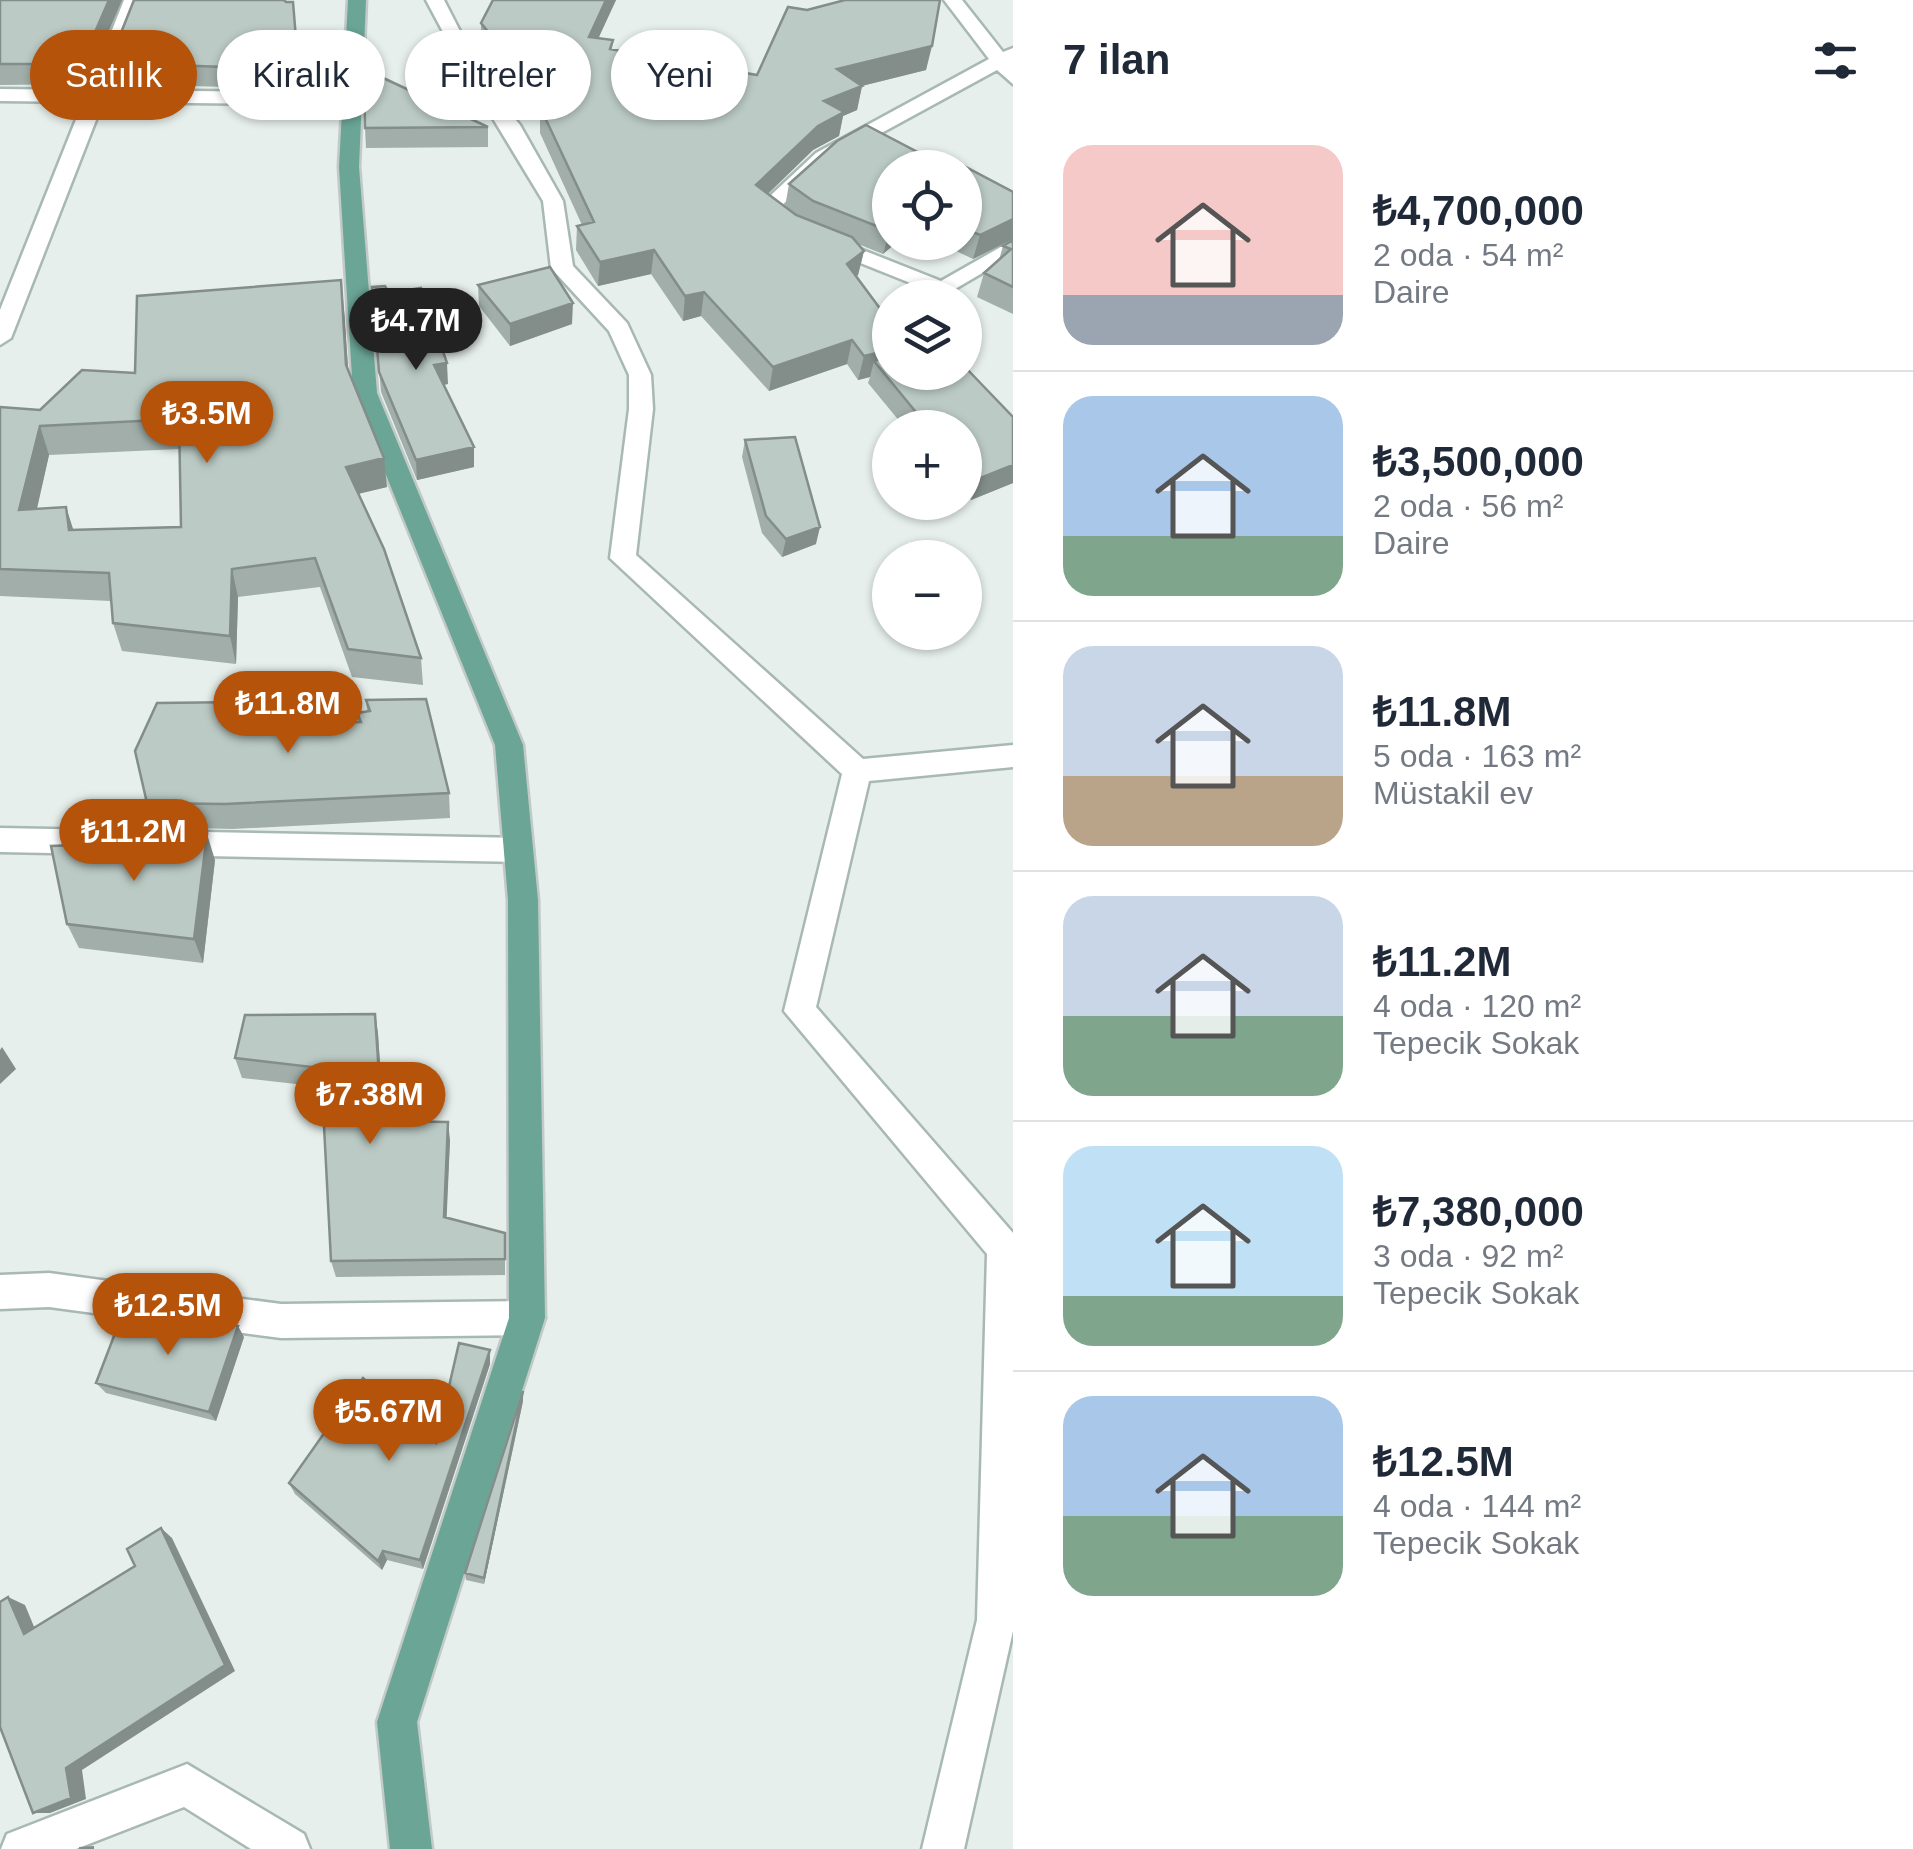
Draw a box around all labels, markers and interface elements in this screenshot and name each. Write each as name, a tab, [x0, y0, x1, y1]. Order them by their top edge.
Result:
chip: Satılık	[30, 30, 197, 120]
chip: Kiralık	[217, 30, 385, 120]
chip: Filtreler	[405, 30, 591, 120]
chip: Yeni	[611, 30, 748, 120]
icon: filters	[1808, 33, 1863, 88]
text: 7 ilan	[1063, 36, 1170, 83]
map controls	[872, 150, 982, 650]
button: locate	[872, 150, 982, 260]
icon: home	[1143, 185, 1263, 305]
text: ₺4,700,000	[1373, 187, 1584, 234]
text: 2 oda · 54 m²	[1373, 237, 1563, 273]
text: Daire	[1373, 274, 1449, 310]
button: layers	[872, 280, 982, 390]
pin: ₺4.7M	[346, 288, 486, 373]
text: ₺4.7M	[371, 302, 461, 338]
pin: ₺3.5M	[137, 381, 277, 466]
text: ₺3.5M	[162, 395, 252, 431]
button: +	[872, 410, 982, 520]
icon: home	[1143, 436, 1263, 556]
text: ₺3,500,000	[1373, 438, 1584, 485]
text: 2 oda · 56 m²	[1373, 488, 1563, 524]
text: Daire	[1373, 525, 1449, 561]
button: −	[872, 540, 982, 650]
pin: ₺11.8M	[207, 671, 369, 756]
text: ₺11.8M	[235, 685, 341, 721]
icon: home	[1143, 686, 1263, 806]
text: ₺11.8M	[1373, 688, 1511, 735]
text: 5 oda · 163 m²	[1373, 738, 1581, 774]
text: Müstakil ev	[1373, 775, 1533, 811]
pin: ₺11.2M	[53, 799, 215, 884]
text: ₺11.2M	[81, 813, 187, 849]
icon: home	[1143, 936, 1263, 1056]
text: ₺11.2M	[1373, 938, 1511, 985]
text: 4 oda · 120 m²	[1373, 988, 1581, 1024]
text: Tepecik Sokak	[1373, 1025, 1579, 1061]
pin: ₺7.38M	[289, 1062, 451, 1147]
text: ₺7.38M	[316, 1076, 424, 1112]
icon: home	[1143, 1186, 1263, 1306]
text: ₺7,380,000	[1373, 1188, 1584, 1235]
text: 3 oda · 92 m²	[1373, 1238, 1563, 1274]
pin: ₺12.5M	[87, 1273, 249, 1358]
text: Tepecik Sokak	[1373, 1275, 1579, 1311]
text: ₺12.5M	[114, 1287, 222, 1323]
pin: ₺5.67M	[308, 1379, 470, 1464]
text: ₺5.67M	[335, 1393, 443, 1429]
icon: home	[1143, 1436, 1263, 1556]
text: ₺12.5M	[1373, 1438, 1514, 1485]
text: 4 oda · 144 m²	[1373, 1488, 1581, 1524]
text: Tepecik Sokak	[1373, 1525, 1579, 1561]

